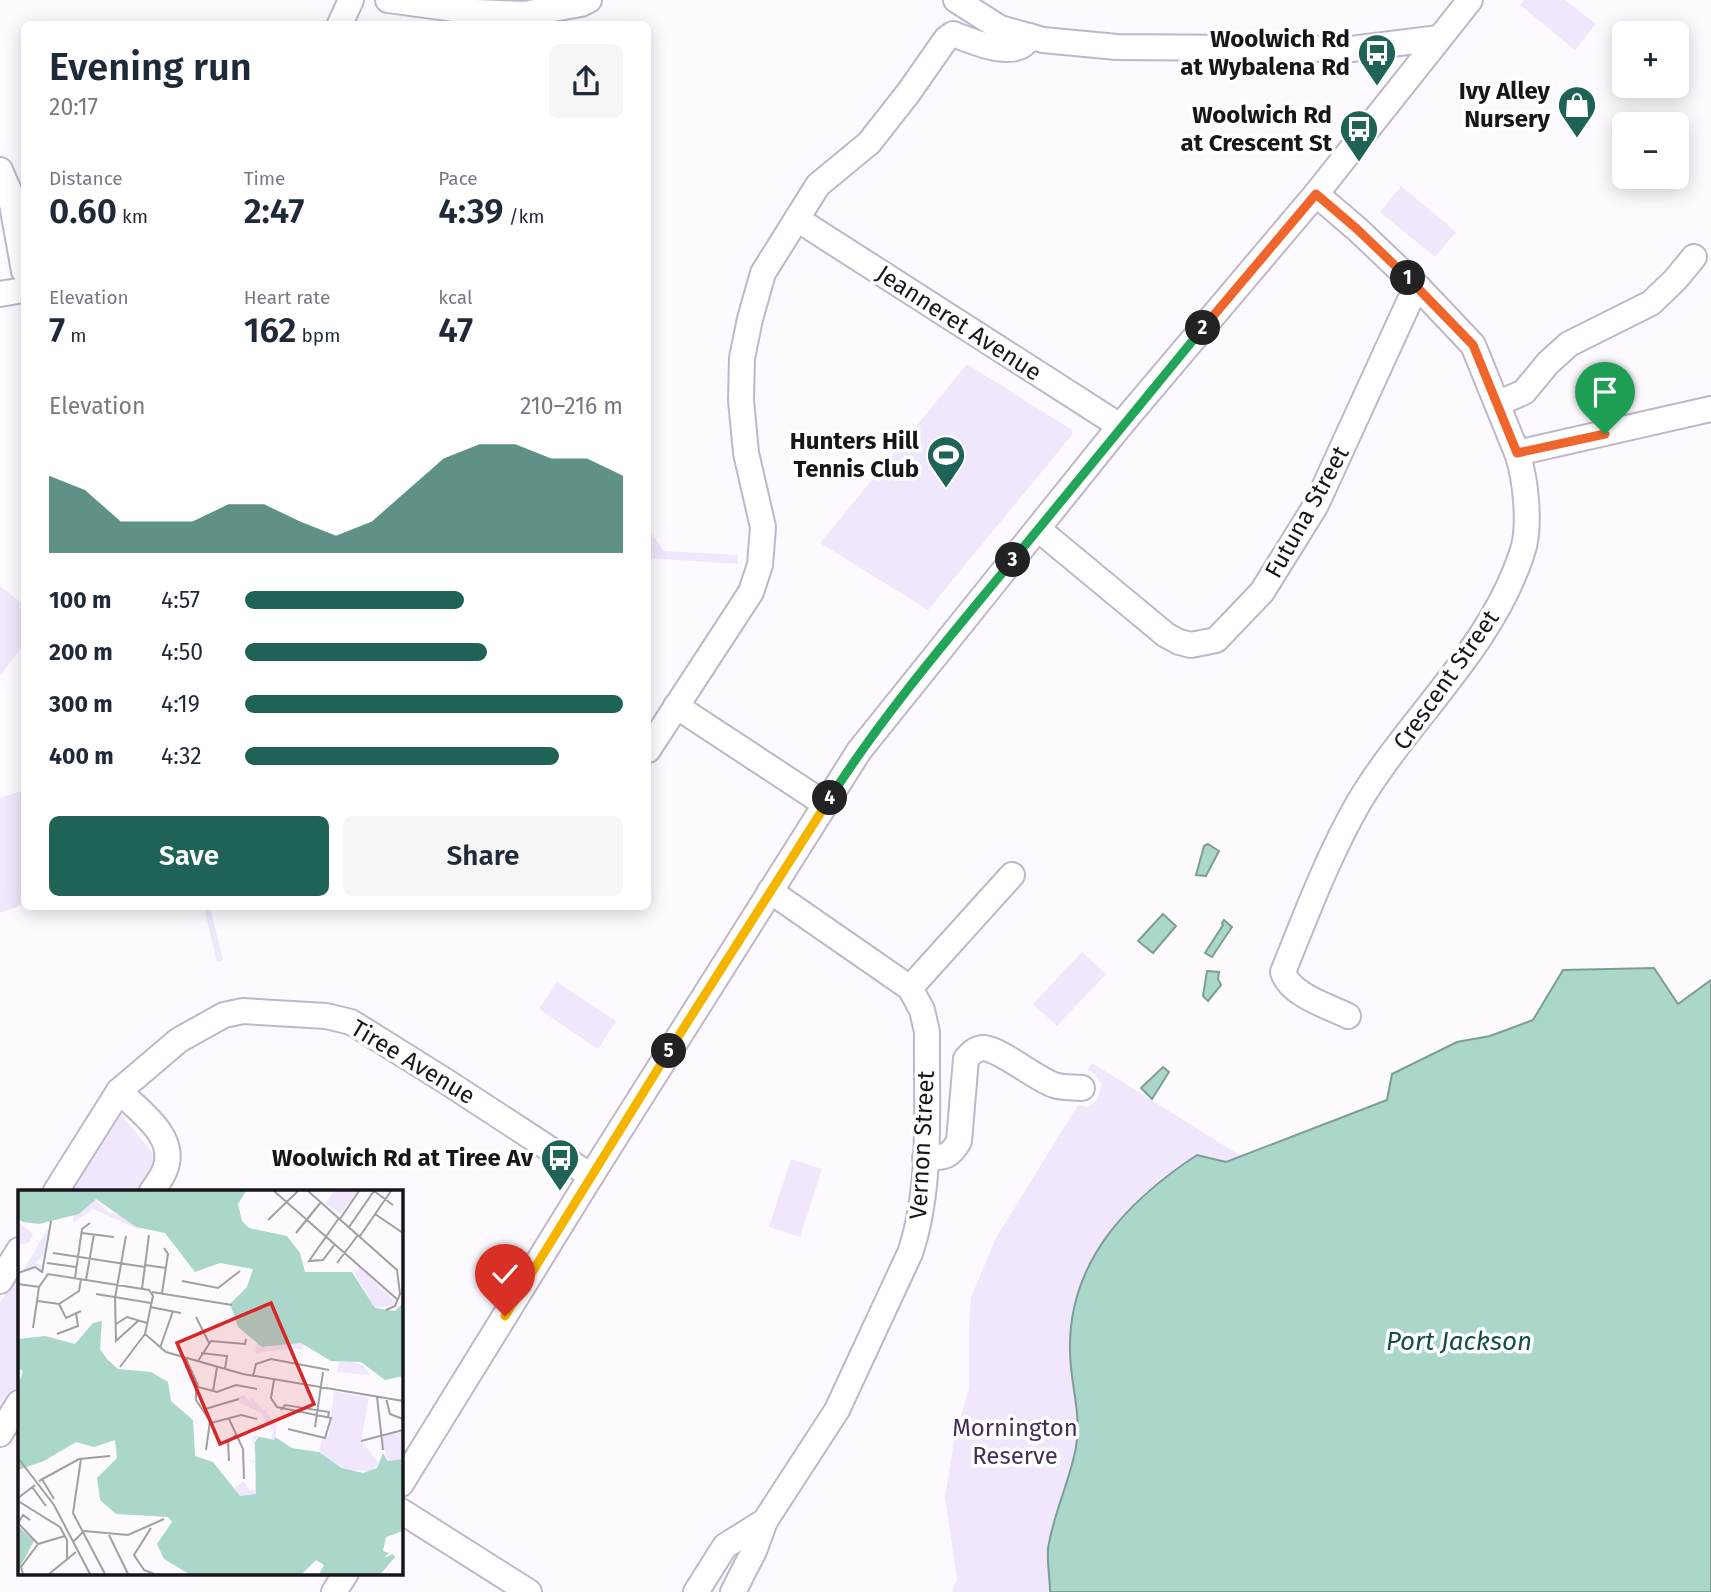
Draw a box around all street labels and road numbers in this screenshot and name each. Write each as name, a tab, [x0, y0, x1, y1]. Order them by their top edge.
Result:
street label: Jeanneret Avenue	[871, 259, 1047, 387]
street label: Futuna Street	[1259, 441, 1355, 583]
street label: Crescent Street	[1387, 604, 1505, 755]
street label: Tiree Avenue	[346, 1014, 480, 1110]
street label: Vernon Street	[904, 1070, 940, 1220]

